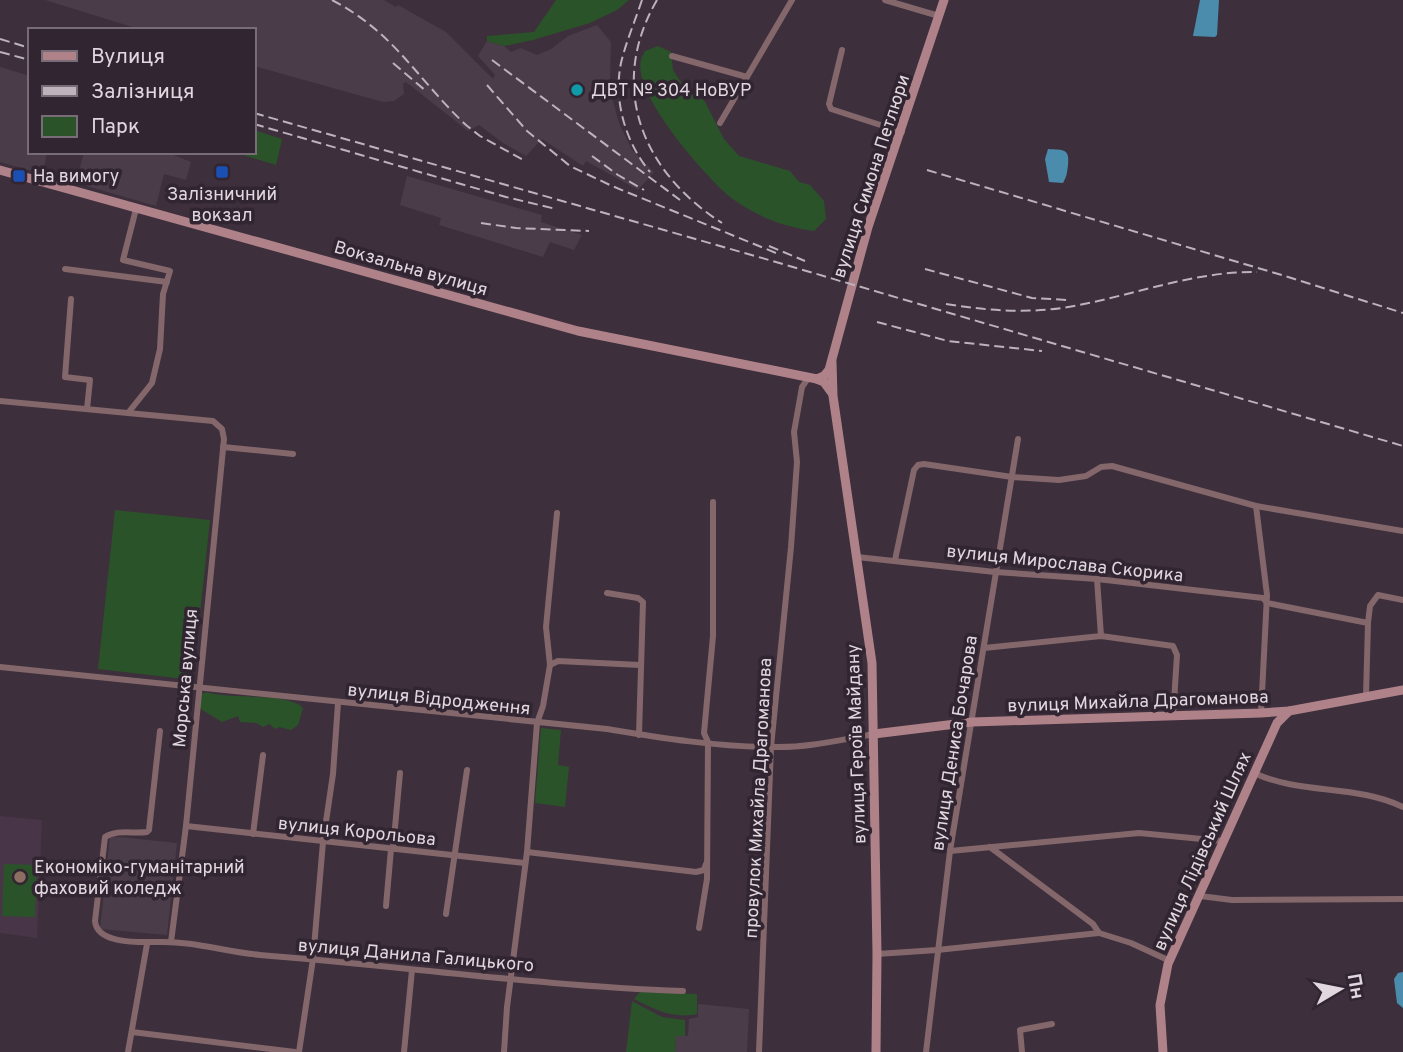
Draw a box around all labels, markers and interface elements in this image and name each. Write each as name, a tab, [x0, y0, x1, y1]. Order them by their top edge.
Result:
legend	[28, 28, 256, 154]
text: Вулиця	[91, 44, 165, 71]
street label: вулиця Симона Петлюри	[829, 72, 916, 281]
text: Залізниця	[91, 79, 195, 106]
place label: ДВТ № 304 НоВУР	[591, 80, 751, 103]
marker: ДВТ № 304 НоВУР	[569, 82, 585, 98]
text: Парк	[91, 114, 140, 141]
marker: Залізничний вокзал	[214, 164, 230, 180]
place label: На вимогу	[33, 166, 119, 189]
marker: На вимогу	[11, 168, 27, 184]
place label: Залізничний вокзал	[167, 184, 277, 228]
street label: Вокзальна вулиця	[331, 237, 490, 302]
street label: вулиця Мирослава Скорика	[945, 541, 1184, 588]
street label: Морська вулиця	[169, 608, 204, 749]
street label: вулиця Дениса Бочарова	[927, 634, 984, 853]
street label: вулиця Героїв Майдану	[843, 644, 872, 844]
street label: провулок Михайла Драгоманова	[741, 657, 778, 939]
street label: вулиця Відродження	[346, 679, 531, 722]
street label: вулиця Михайла Драгоманова	[1007, 686, 1269, 719]
street label: вулиця Лідівський Шлях	[1149, 749, 1258, 955]
street label: вулиця Корольова	[277, 813, 437, 852]
place label: Економіко-гуманітарний фаховий коледж	[34, 857, 245, 901]
marker: Економіко-гуманітарний фаховий коледж	[12, 869, 28, 885]
street label: вулиця Данила Галицького	[297, 935, 535, 978]
north arrow	[1305, 954, 1375, 1024]
text: Пн	[1341, 972, 1369, 1001]

